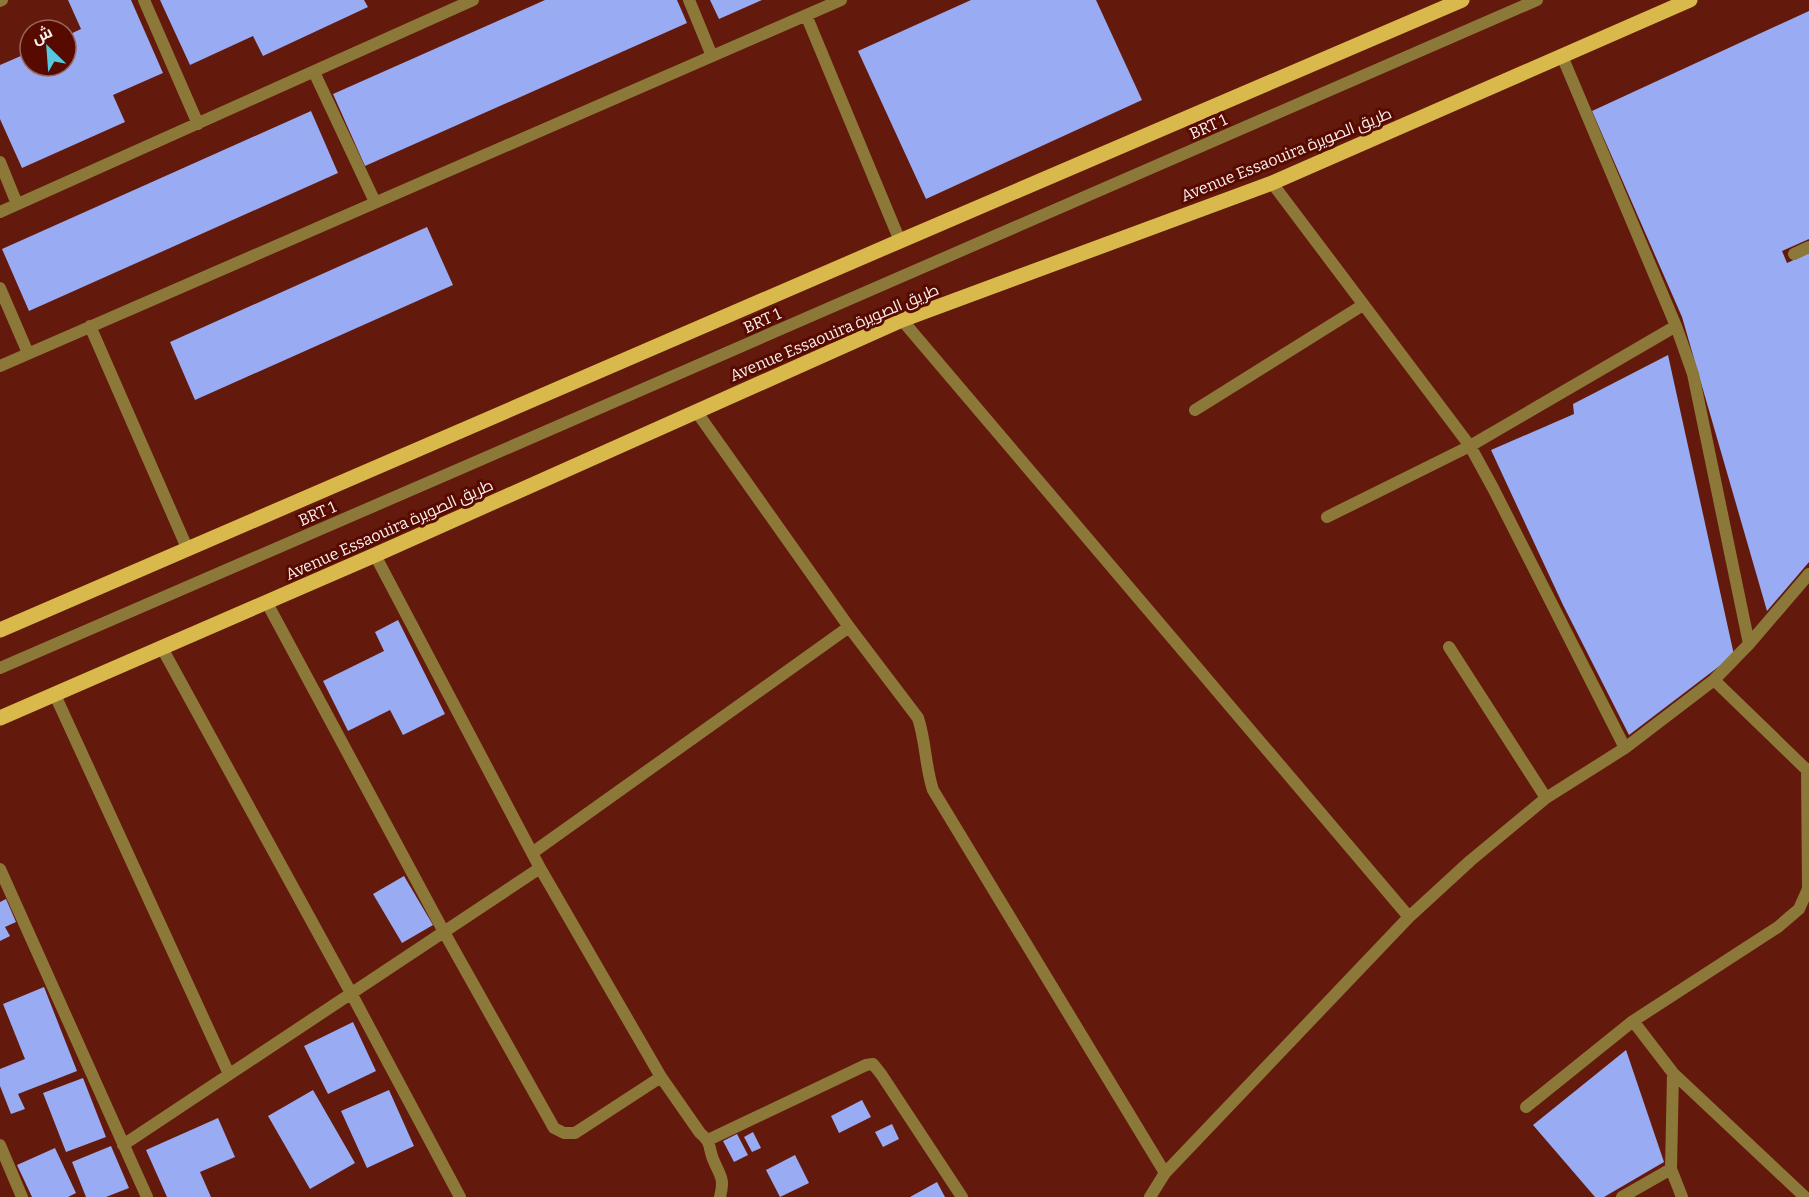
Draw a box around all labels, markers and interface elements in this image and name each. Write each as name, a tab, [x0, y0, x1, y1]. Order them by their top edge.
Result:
north arrow	[18, 18, 78, 78]
text: ش	[29, 22, 55, 48]
street label: Avenue Essaouira طريق الصويرة	[1178, 103, 1395, 206]
street label: BRT 1	[1187, 110, 1230, 143]
street label: Avenue Essaouira طريق الصويرة	[727, 280, 942, 386]
street label: BRT 1	[741, 304, 784, 337]
street label: Avenue Essaouira طريق الصويرة	[282, 475, 496, 585]
street label: BRT 1	[296, 497, 339, 530]

